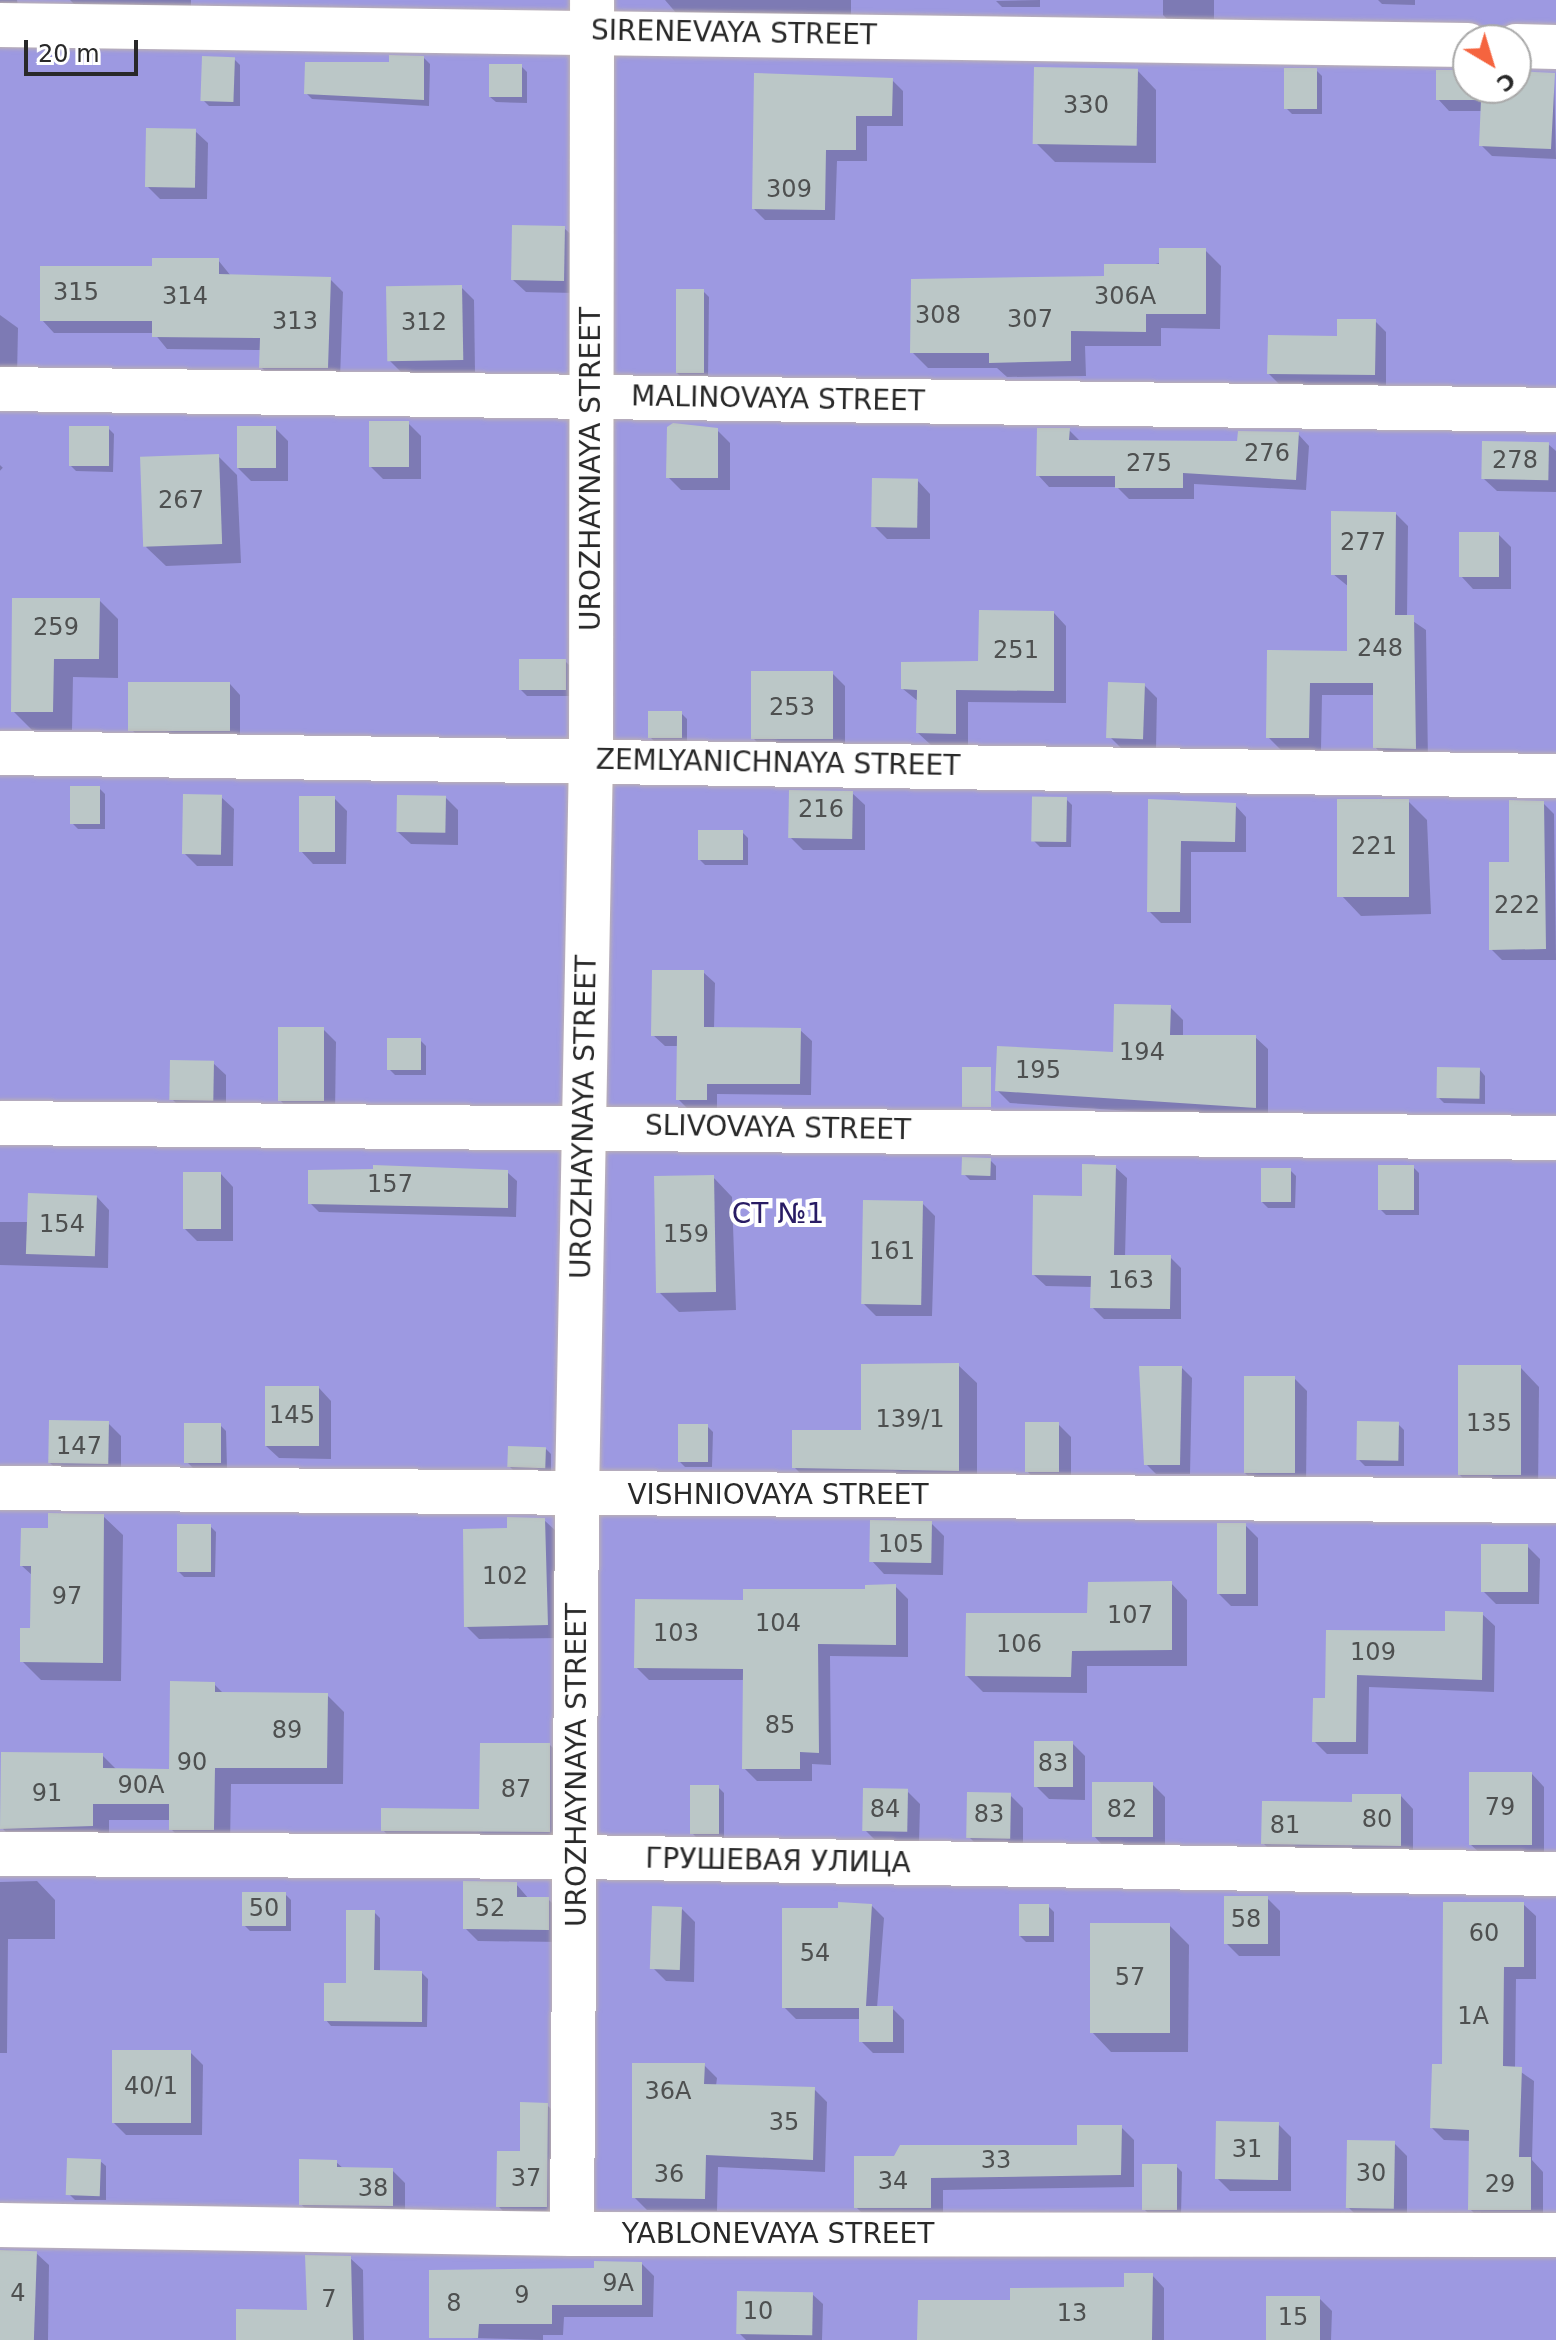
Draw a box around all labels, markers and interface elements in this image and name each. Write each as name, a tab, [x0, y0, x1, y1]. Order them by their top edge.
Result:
street label: SIRENEVAYA STREET	[591, 14, 877, 52]
scale bar	[28, 24, 142, 74]
north arrow	[1452, 24, 1532, 104]
text: 20 m	[38, 40, 100, 68]
text: С	[1492, 67, 1520, 97]
house number: 330	[1063, 92, 1109, 120]
house number: 309	[766, 176, 812, 204]
house number: 315	[53, 279, 99, 307]
house number: 314	[162, 283, 208, 311]
house number: 306А	[1094, 283, 1156, 311]
house number: 308	[915, 302, 961, 330]
house number: 307	[1007, 306, 1053, 334]
street label: UROZHAYNAYA STREET	[574, 307, 608, 631]
house number: 313	[272, 308, 318, 336]
house number: 312	[401, 309, 447, 337]
street label: MALINOVAYA STREET	[631, 380, 925, 418]
house number: 276	[1244, 440, 1290, 468]
house number: 278	[1492, 447, 1538, 475]
house number: 275	[1126, 450, 1172, 478]
house number: 267	[158, 487, 204, 515]
house number: 277	[1340, 529, 1386, 557]
house number: 259	[33, 614, 79, 642]
house number: 248	[1357, 635, 1403, 663]
house number: 251	[993, 637, 1039, 665]
house number: 253	[769, 694, 815, 722]
street label: ZEMLYANICHNAYA STREET	[595, 743, 961, 783]
house number: 216	[798, 796, 844, 824]
house number: 221	[1351, 833, 1397, 861]
house number: 222	[1494, 892, 1540, 920]
street label: UROZHAYNAYA STREET	[564, 955, 604, 1279]
house number: 194	[1119, 1039, 1165, 1067]
house number: 195	[1015, 1057, 1061, 1085]
street label: SLIVOVAYA STREET	[645, 1109, 911, 1147]
house number: 157	[367, 1171, 413, 1199]
park label: СТ №1	[732, 1197, 824, 1231]
house number: 154	[39, 1211, 85, 1239]
house number: 159	[663, 1221, 709, 1249]
house number: 161	[869, 1238, 915, 1266]
house number: 163	[1108, 1267, 1154, 1295]
house number: 145	[269, 1402, 315, 1430]
house number: 139/1	[875, 1406, 945, 1434]
house number: 135	[1466, 1410, 1512, 1438]
house number: 147	[56, 1433, 102, 1461]
street label: VISHNIOVAYA STREET	[627, 1478, 929, 1512]
house number: 105	[878, 1531, 924, 1559]
house number: 102	[482, 1563, 528, 1591]
house number: 97	[52, 1583, 82, 1611]
house number: 107	[1107, 1602, 1153, 1630]
street label: UROZHAYNAYA STREET	[560, 1603, 594, 1927]
house number: 104	[755, 1610, 801, 1638]
house number: 103	[653, 1620, 699, 1648]
house number: 106	[996, 1631, 1042, 1659]
house number: 109	[1350, 1639, 1396, 1667]
house number: 85	[765, 1712, 795, 1740]
house number: 89	[272, 1717, 302, 1745]
house number: 90	[177, 1749, 207, 1777]
house number: 83	[1038, 1750, 1068, 1778]
house number: 90А	[118, 1772, 164, 1800]
house number: 87	[501, 1776, 531, 1804]
house number: 91	[32, 1780, 62, 1808]
house number: 79	[1485, 1794, 1515, 1822]
house number: 84	[870, 1796, 900, 1824]
house number: 82	[1107, 1796, 1137, 1824]
house number: 83	[974, 1801, 1004, 1829]
house number: 80	[1362, 1806, 1392, 1834]
house number: 81	[1270, 1812, 1300, 1840]
street label: ГРУШЕВАЯ УЛИЦА	[645, 1842, 911, 1880]
house number: 50	[249, 1895, 279, 1923]
house number: 52	[475, 1895, 505, 1923]
house number: 58	[1231, 1906, 1261, 1934]
house number: 60	[1469, 1920, 1499, 1948]
house number: 54	[800, 1940, 830, 1968]
house number: 57	[1115, 1964, 1145, 1992]
house number: 1А	[1457, 2003, 1489, 2031]
house number: 40/1	[124, 2073, 178, 2101]
house number: 36А	[645, 2078, 691, 2106]
house number: 35	[769, 2109, 799, 2137]
house number: 31	[1232, 2136, 1262, 2164]
house number: 33	[981, 2147, 1011, 2175]
house number: 30	[1356, 2160, 1386, 2188]
house number: 36	[654, 2161, 684, 2189]
house number: 37	[511, 2165, 541, 2193]
house number: 34	[878, 2168, 908, 2196]
house number: 29	[1485, 2171, 1515, 2199]
house number: 38	[358, 2175, 388, 2203]
street label: YABLONEVAYA STREET	[622, 2217, 934, 2251]
house number: 9А	[602, 2270, 634, 2298]
house number: 4	[10, 2280, 26, 2308]
house number: 9	[514, 2282, 530, 2310]
house number: 7	[321, 2286, 337, 2314]
house number: 8	[446, 2290, 462, 2318]
house number: 10	[743, 2298, 773, 2326]
house number: 13	[1057, 2300, 1087, 2328]
house number: 15	[1278, 2304, 1308, 2332]

